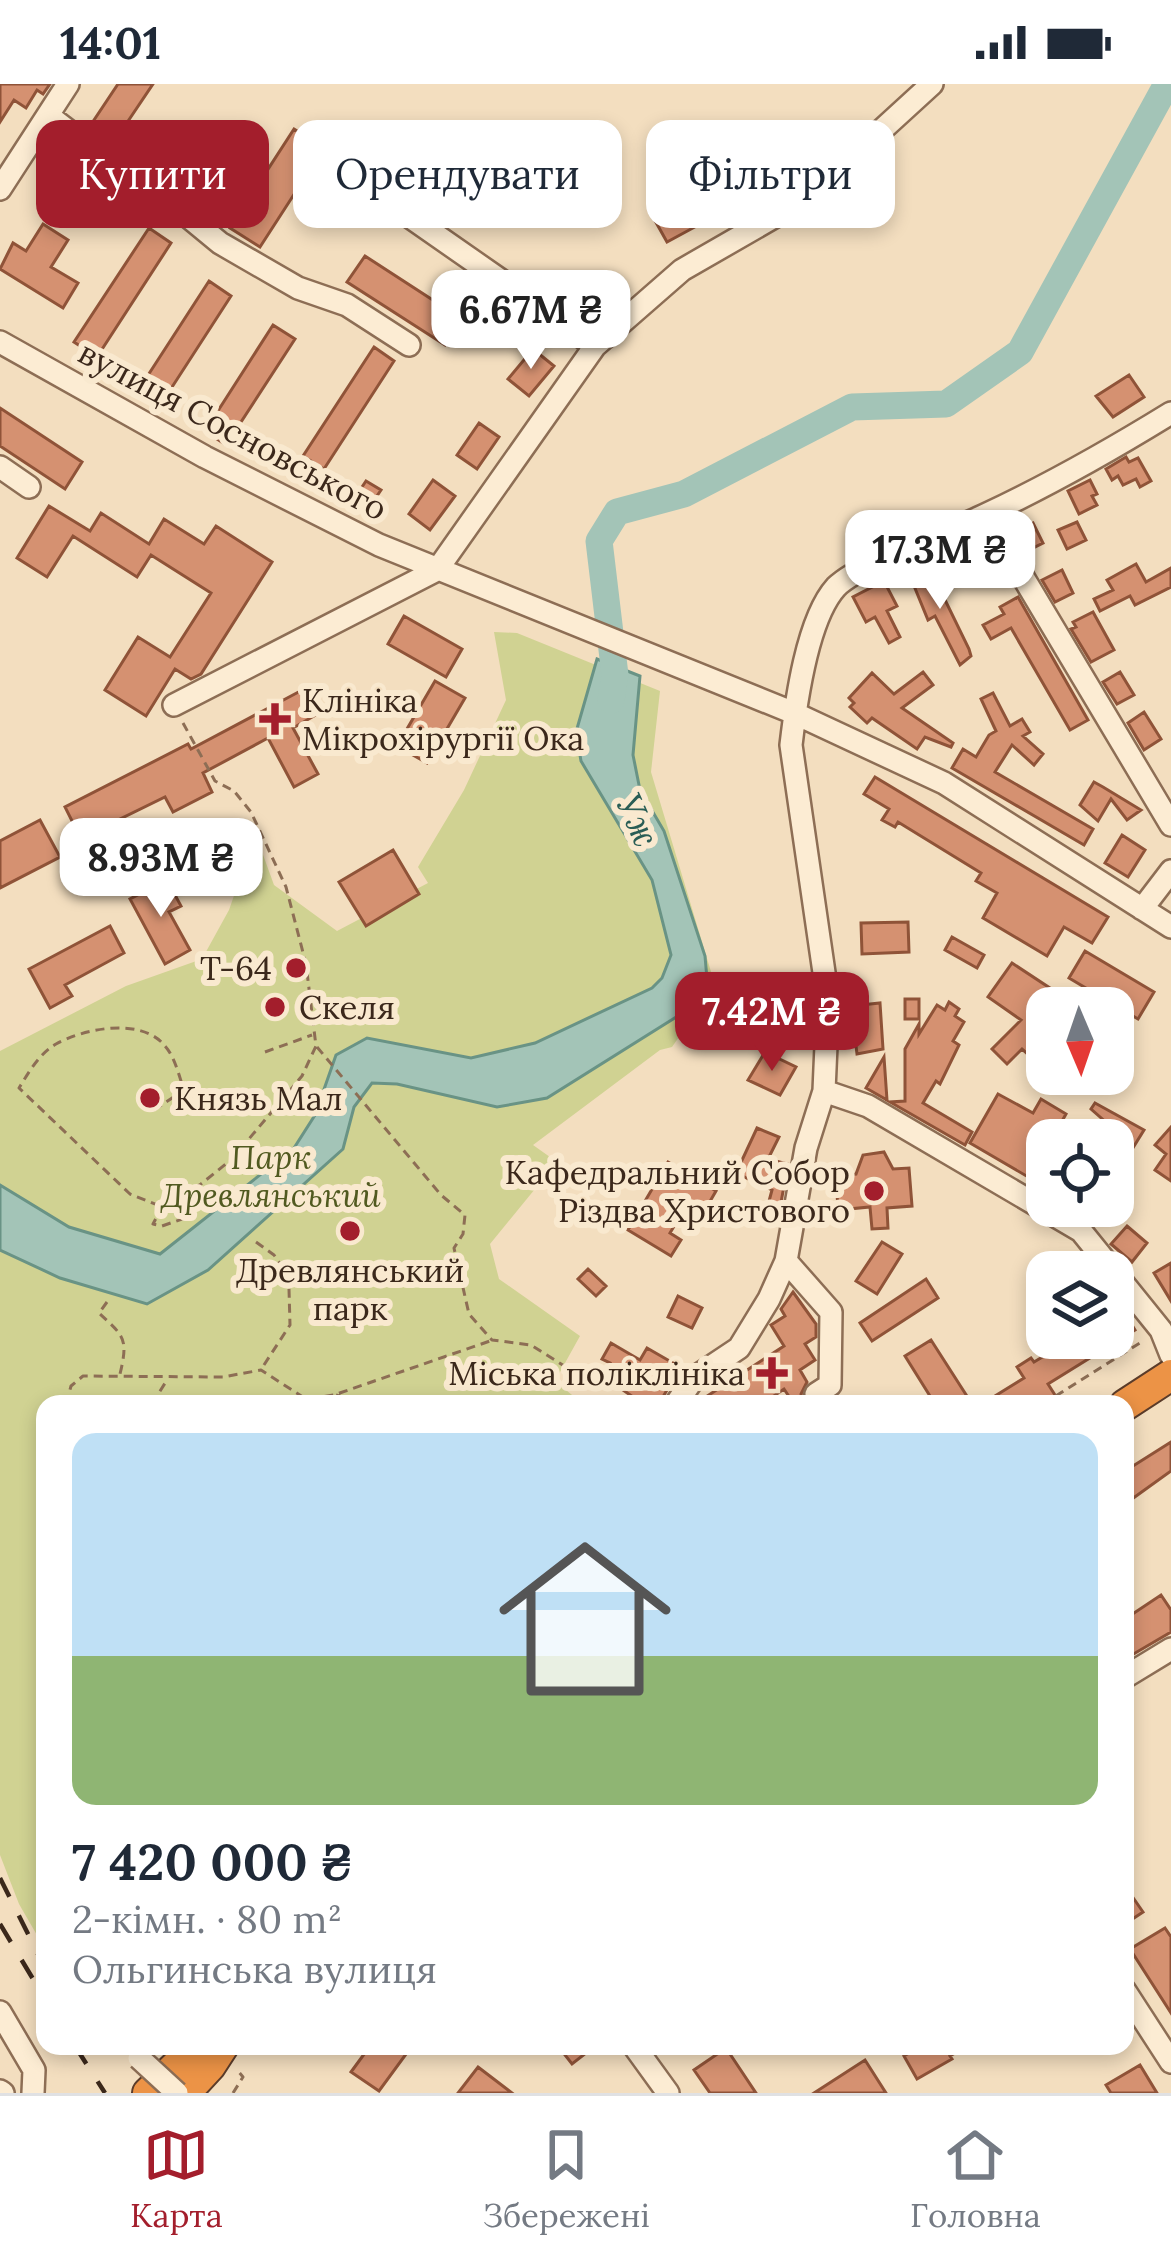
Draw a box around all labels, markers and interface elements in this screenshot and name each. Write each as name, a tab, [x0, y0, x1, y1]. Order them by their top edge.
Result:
text: 14:01	[60, 14, 161, 71]
chip: Купити	[36, 120, 269, 228]
chip: Орендувати	[293, 120, 622, 228]
chip: Фільтри	[646, 120, 895, 228]
pin: 6.67M ₴	[420, 270, 642, 372]
text: 6.67M ₴	[458, 284, 604, 334]
street label: вулиця Сосновського	[71, 331, 395, 529]
pin: 17.3M ₴	[829, 510, 1051, 612]
text: 17.3M ₴	[872, 524, 1008, 574]
place label: Клініка Мікрохірургії Ока	[302, 679, 584, 759]
marker: Клініка Мікрохірургії Ока	[259, 703, 291, 735]
water label: Уж	[606, 787, 670, 853]
pin: 8.93M ₴	[50, 818, 272, 920]
text: 8.93M ₴	[87, 832, 235, 882]
place label: Т-64	[200, 947, 272, 989]
marker: Т-64	[283, 955, 309, 981]
pin: 7.42M ₴	[661, 972, 883, 1074]
place label: Скеля	[299, 986, 395, 1028]
text: 7.42M ₴	[702, 986, 842, 1036]
north arrow	[1026, 987, 1134, 1095]
map controls	[1026, 987, 1134, 1359]
marker: Скеля	[262, 994, 288, 1020]
place label: Князь Мал	[174, 1077, 342, 1119]
marker: Князь Мал	[137, 1085, 163, 1111]
button: locate	[1026, 1119, 1134, 1227]
park label: Парк Древлянський	[159, 1136, 381, 1216]
place label: Кафедральний Собор Різдва Христового	[504, 1151, 850, 1231]
marker: Кафедральний Собор Різдва Христового	[861, 1178, 887, 1204]
marker: Древлянський парк	[337, 1218, 363, 1244]
place label: Древлянський парк	[236, 1249, 465, 1329]
button: layers	[1026, 1251, 1134, 1359]
place label: Міська поліклініка	[448, 1352, 745, 1394]
marker: Міська поліклініка	[756, 1357, 788, 1389]
icon: home	[477, 1511, 693, 1727]
text: 7 420 000 ₴	[72, 1829, 353, 1894]
text: 2-кімн. · 80 m²	[72, 1894, 342, 1944]
text: Ольгинська вулиця	[72, 1944, 437, 1994]
tab: Карта	[130, 2122, 223, 2236]
tab: Збережені	[483, 2122, 650, 2236]
tab: Головна	[910, 2122, 1041, 2236]

